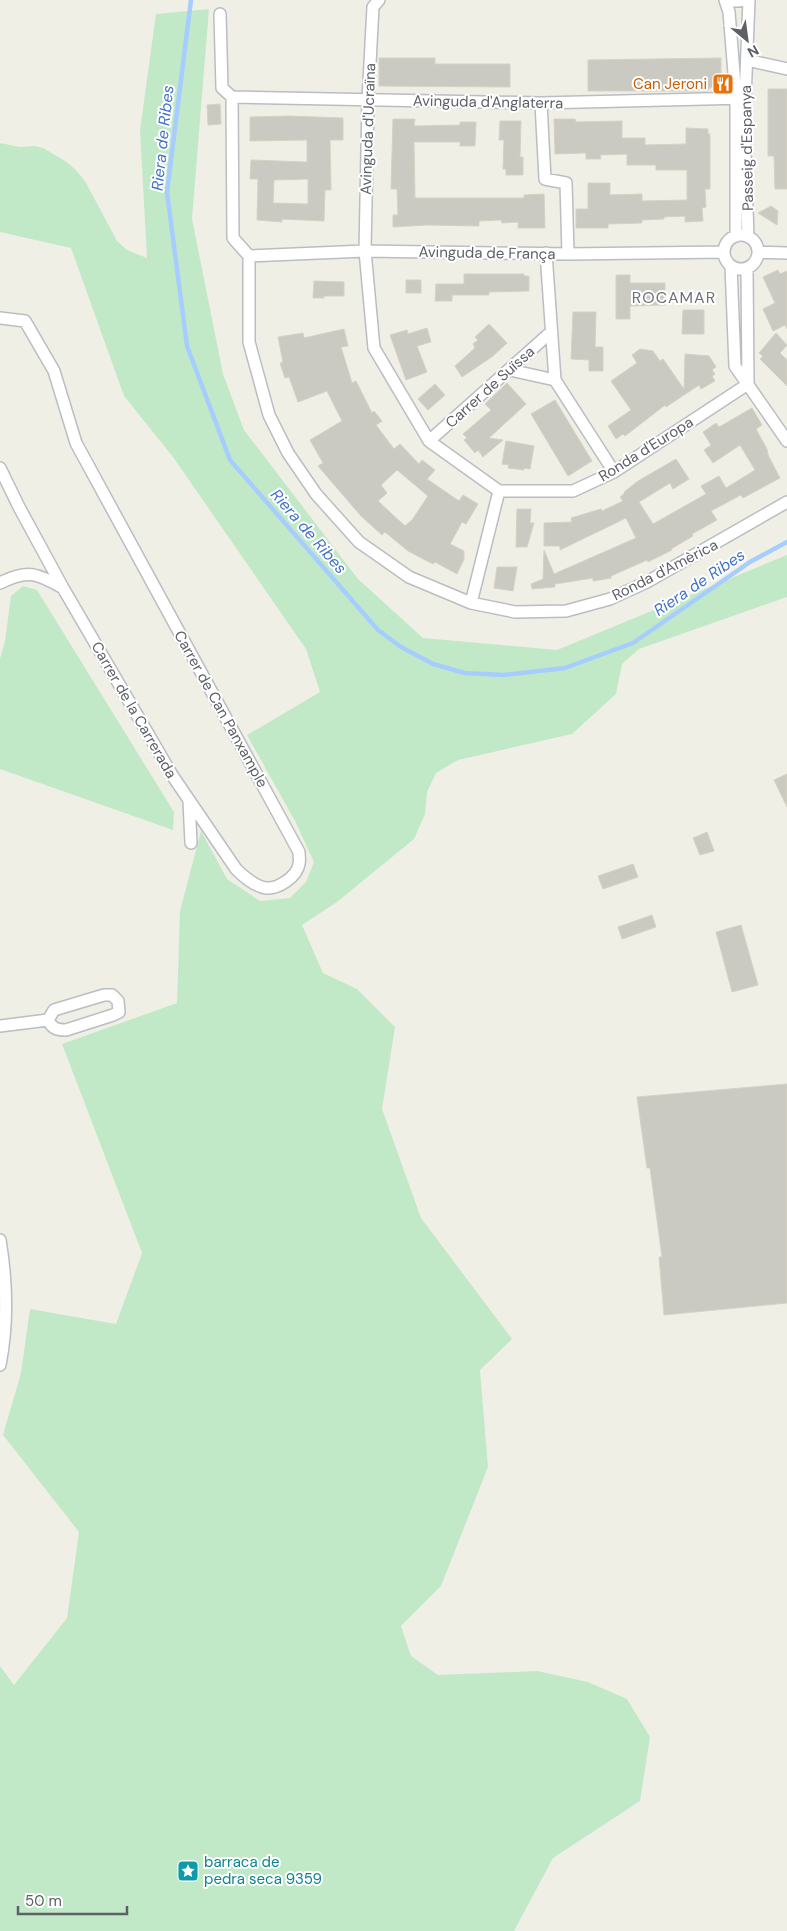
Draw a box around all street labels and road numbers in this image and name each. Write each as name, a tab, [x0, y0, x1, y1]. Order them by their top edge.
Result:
street label: Avinguda d'Ucraïna	[356, 63, 380, 195]
street label: Passeig d'Espanya	[736, 85, 758, 211]
street label: Avinguda d'Anglaterra	[413, 91, 563, 113]
street label: Avinguda de França	[418, 242, 556, 264]
street label: Carrer de Suïssa	[441, 342, 539, 432]
street label: Ronda d'Europa	[595, 412, 697, 486]
street label: Ronda d'Amèrica	[609, 535, 721, 605]
street label: Carrer de Can Panxample	[169, 627, 273, 791]
street label: Carrer de la Carrerada	[87, 638, 181, 782]

